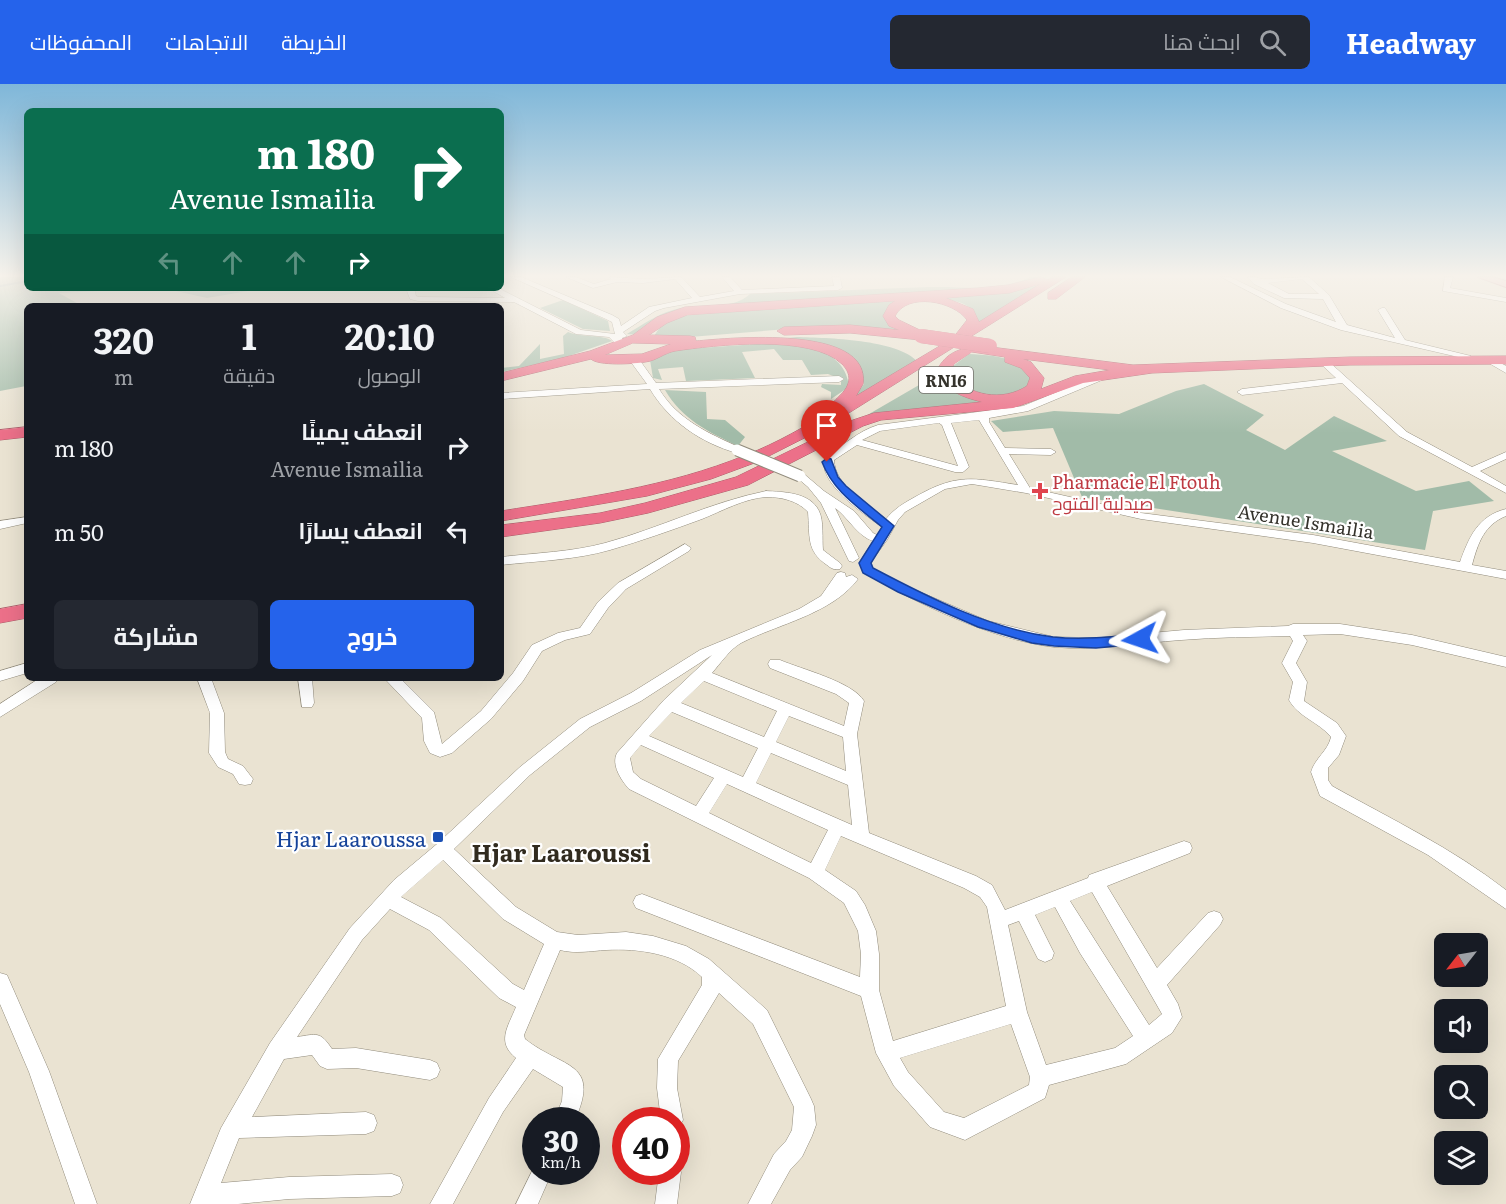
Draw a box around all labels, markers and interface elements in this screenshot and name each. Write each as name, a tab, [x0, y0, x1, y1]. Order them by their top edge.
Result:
search box	[890, 15, 1310, 69]
text: Headway	[1346, 21, 1476, 63]
text: ابحث هنا	[1163, 24, 1241, 57]
text: المحفوظات	[30, 25, 132, 56]
text: الاتجاهات	[165, 25, 248, 56]
text: الخريطة	[281, 25, 347, 56]
icon: search	[1256, 26, 1289, 59]
text: 180 m	[257, 120, 375, 182]
icon: right	[396, 132, 474, 210]
text: Avenue Ismailia	[169, 177, 375, 217]
icon: left	[153, 246, 186, 279]
icon: ahead	[216, 246, 249, 279]
icon: ahead	[279, 246, 312, 279]
icon: right	[342, 246, 375, 279]
text: 1	[242, 308, 257, 361]
text: 20:10	[344, 308, 435, 361]
text: 320	[93, 312, 154, 365]
text: دقيقة	[223, 359, 275, 389]
text: الوصول	[358, 359, 422, 389]
text: m	[114, 361, 133, 391]
road number: RN16	[919, 367, 973, 393]
pin	[801, 400, 852, 462]
icon: arrive	[810, 409, 843, 442]
text: انعطف يمينًا	[301, 414, 423, 447]
text: 180 m	[54, 431, 114, 464]
icon: right	[441, 431, 474, 464]
text: Avenue Ismailia	[271, 453, 423, 483]
place label: Pharmacie El Ftouh صيدلية الفتوح	[1052, 468, 1221, 516]
marker: Pharmacie El Ftouh صيدلية الفتوح	[1033, 484, 1047, 498]
street label: Avenue Ismailia	[1236, 497, 1376, 545]
text: انعطف يسارًا	[299, 513, 423, 546]
text: 50 m	[54, 515, 104, 548]
icon: left	[441, 515, 474, 548]
button: مشاركة	[54, 600, 258, 669]
button: خروج	[270, 600, 474, 669]
position arrow	[1108, 607, 1172, 671]
place label: Hjar Laaroussa	[276, 822, 427, 853]
marker: Hjar Laaroussa	[431, 830, 445, 844]
district label: Hjar Laaroussi	[471, 834, 651, 869]
north arrow	[1434, 933, 1488, 987]
map controls	[1434, 933, 1488, 1185]
button: sound	[1434, 999, 1488, 1053]
button: search	[1434, 1065, 1488, 1119]
speed limit sign: 40	[612, 1107, 690, 1185]
text: 30	[543, 1117, 579, 1161]
button: layers	[1434, 1131, 1488, 1185]
text: km/h	[541, 1150, 581, 1173]

